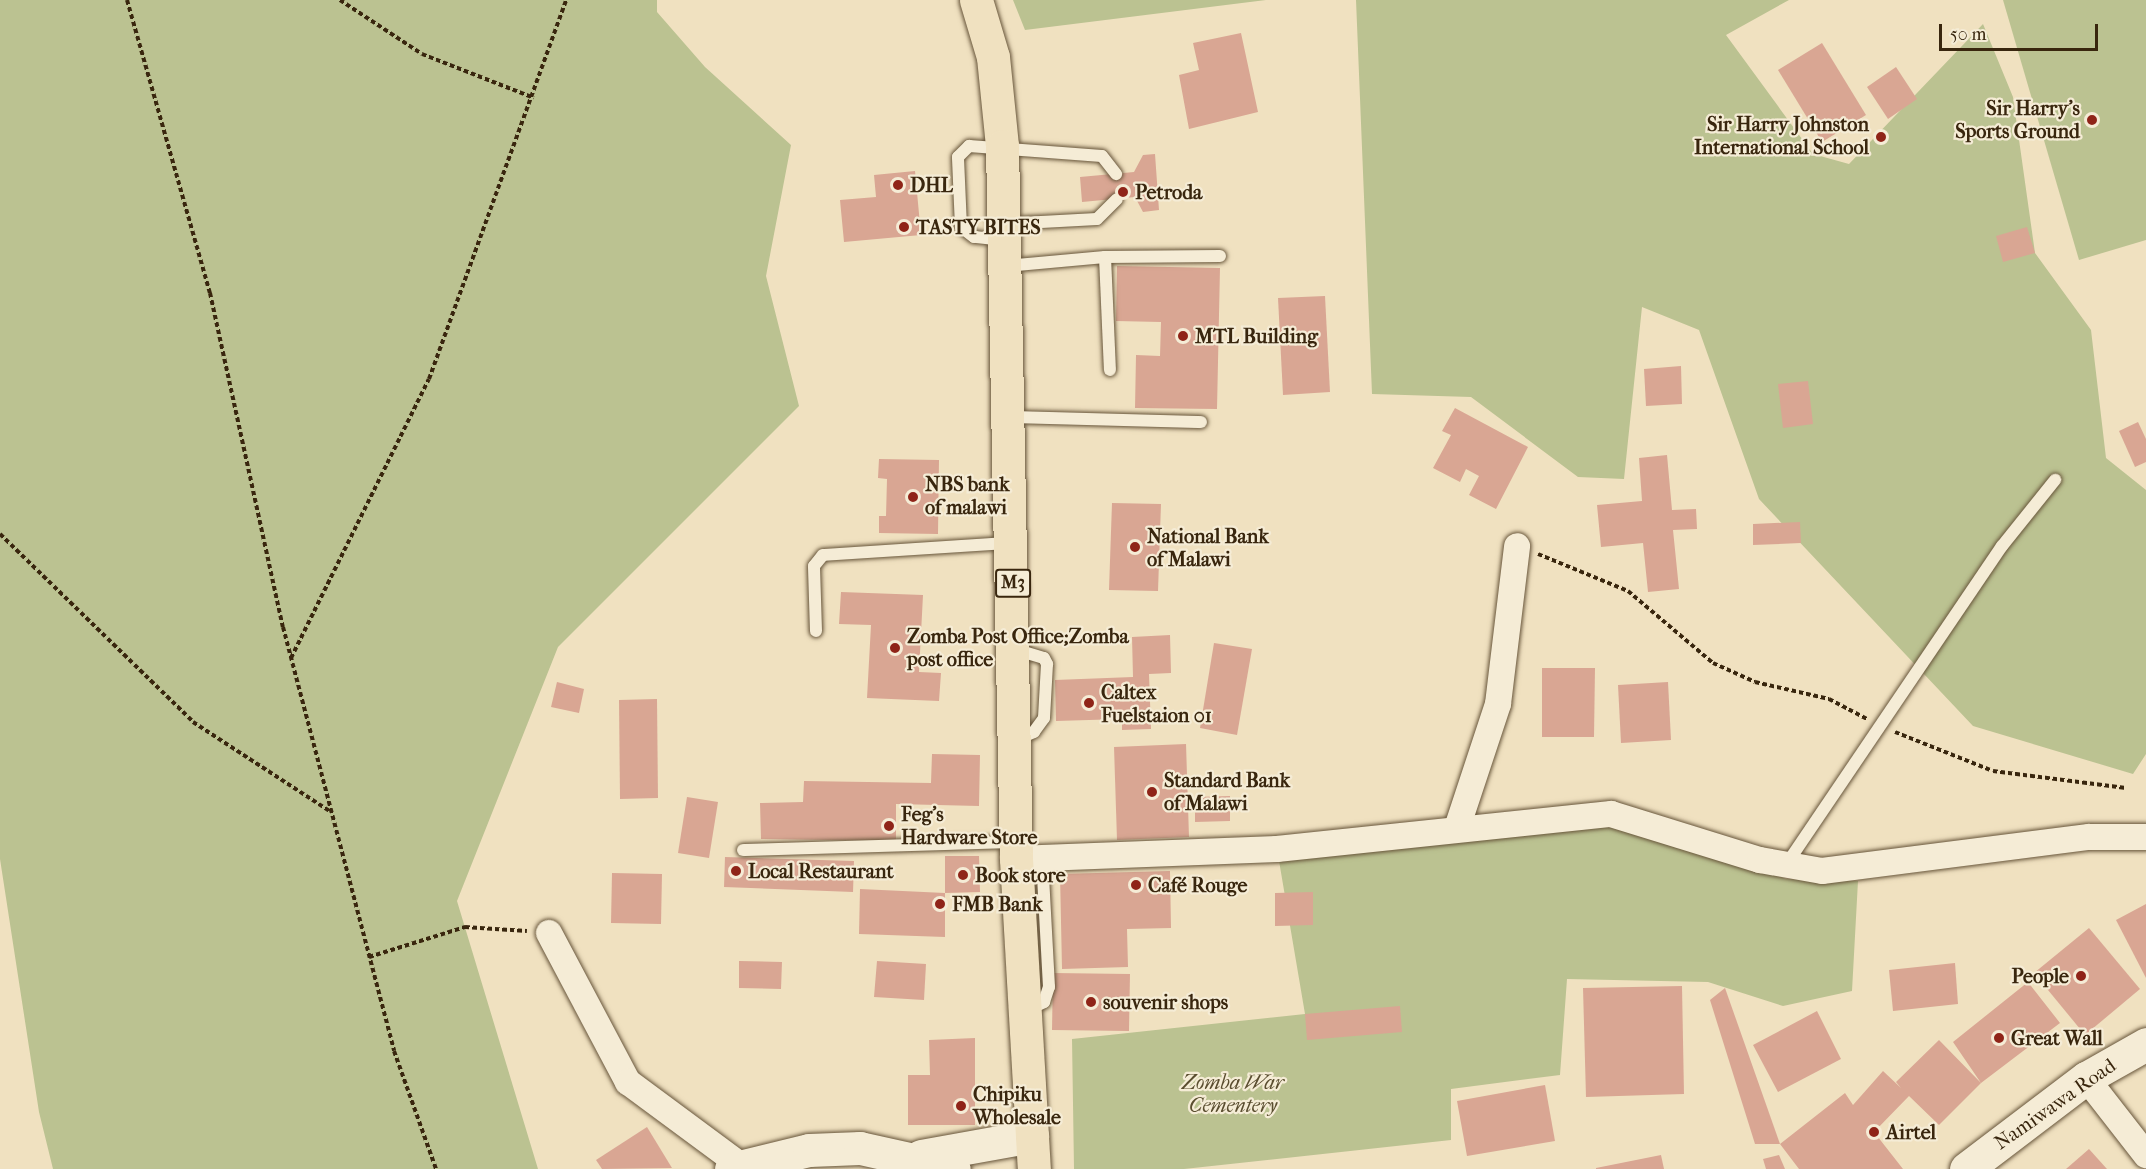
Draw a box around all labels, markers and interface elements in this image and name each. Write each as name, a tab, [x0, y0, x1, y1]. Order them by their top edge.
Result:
scale bar	[1942, 12, 2101, 50]
text: 50 m	[1950, 24, 1986, 45]
place label: Sir Harry's Sports Ground	[1955, 96, 2080, 143]
place label: Sir Harry Johnston International School	[1694, 113, 1869, 160]
marker: Sir Harry's Sports Ground	[2085, 113, 2099, 127]
marker: Sir Harry Johnston International School	[1874, 130, 1888, 144]
place label: DHL	[910, 173, 953, 197]
marker: DHL	[891, 178, 905, 192]
place label: Petroda	[1135, 180, 1202, 204]
marker: Petroda	[1116, 185, 1130, 199]
place label: TASTY BITES	[916, 215, 1041, 239]
marker: TASTY BITES	[897, 220, 911, 234]
place label: MTL Building	[1195, 324, 1318, 348]
marker: MTL Building	[1176, 329, 1190, 343]
place label: NBS bank of malawi	[925, 473, 1009, 520]
marker: NBS bank of malawi	[906, 490, 920, 504]
place label: National Bank of Malawi	[1147, 524, 1269, 571]
marker: National Bank of Malawi	[1128, 540, 1142, 554]
road number: M3	[995, 568, 1031, 598]
place label: Zomba Post Office;Zomba post office	[907, 624, 1129, 671]
marker: Zomba Post Office;Zomba post office	[888, 641, 902, 655]
place label: Caltex Fuelstaion 01	[1101, 680, 1212, 727]
marker: Caltex Fuelstaion 01	[1082, 696, 1096, 710]
place label: Standard Bank of Malawi	[1164, 768, 1290, 815]
marker: Standard Bank of Malawi	[1145, 785, 1159, 799]
place label: Feg's Hardware Store	[901, 802, 1037, 849]
marker: Feg's Hardware Store	[882, 819, 896, 833]
place label: Local Restaurant	[748, 859, 894, 883]
place label: Book store	[975, 863, 1066, 887]
marker: Local Restaurant	[729, 864, 743, 878]
marker: Book store	[956, 868, 970, 882]
place label: Café Rouge	[1148, 873, 1247, 897]
marker: Café Rouge	[1129, 878, 1143, 892]
place label: FMB Bank	[952, 892, 1042, 916]
marker: FMB Bank	[933, 897, 947, 911]
place label: People	[2011, 964, 2069, 988]
marker: People	[2074, 969, 2088, 983]
place label: souvenir shops	[1103, 990, 1228, 1014]
marker: souvenir shops	[1084, 995, 1098, 1009]
place label: Great Wall	[2011, 1026, 2103, 1050]
marker: Great Wall	[1992, 1031, 2006, 1045]
street label: Namiwawa Road	[1990, 1053, 2120, 1155]
park label: Zomba War Cementery	[1182, 1070, 1284, 1117]
place label: Chipiku Wholesale	[973, 1082, 1061, 1129]
marker: Chipiku Wholesale	[954, 1099, 968, 1113]
place label: Airtel	[1886, 1120, 1936, 1144]
marker: Airtel	[1867, 1125, 1881, 1139]

